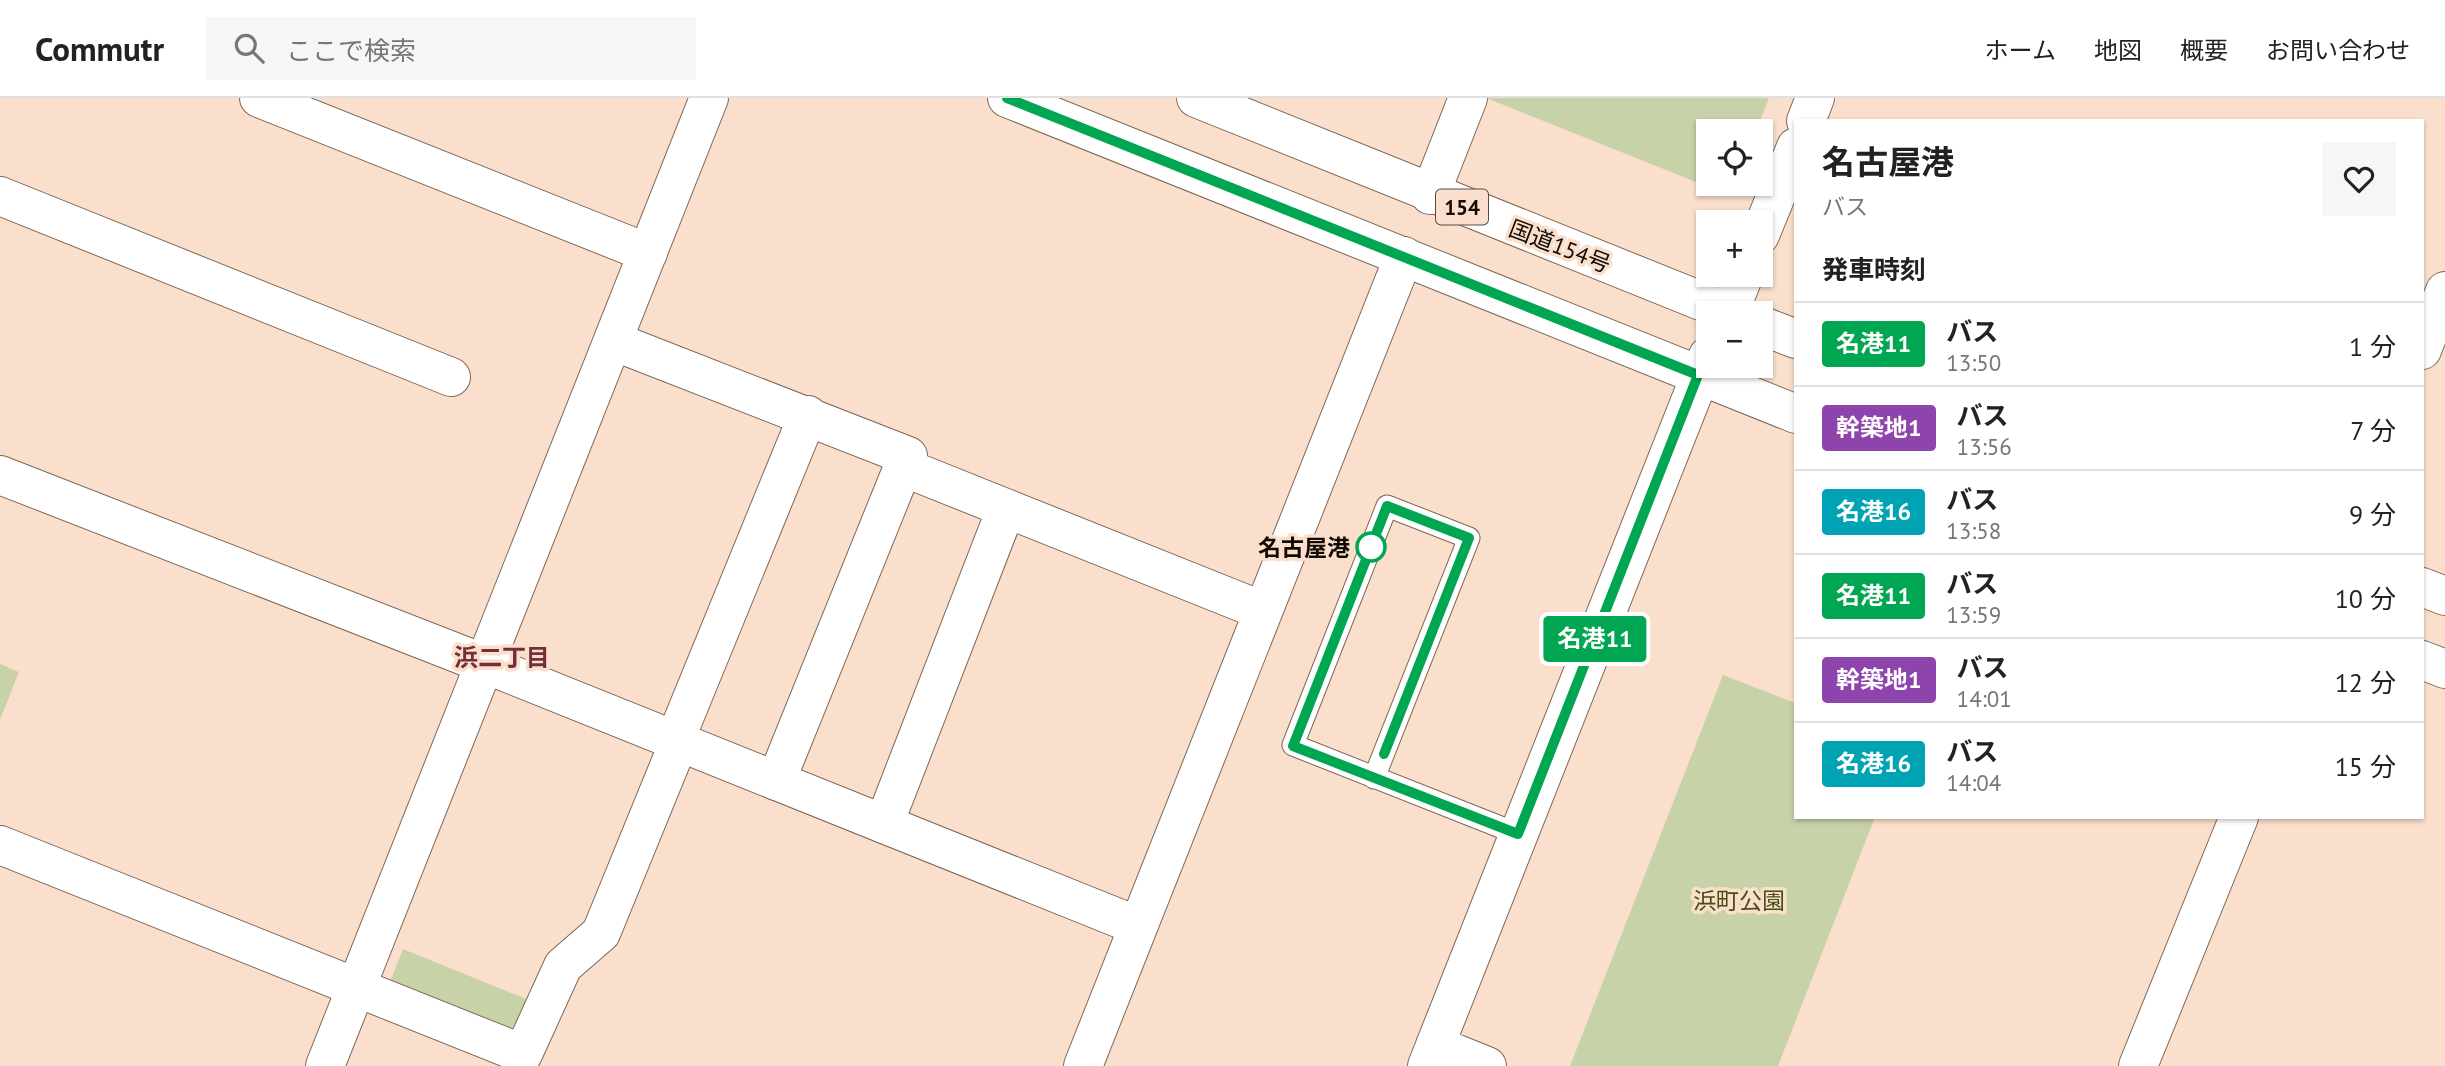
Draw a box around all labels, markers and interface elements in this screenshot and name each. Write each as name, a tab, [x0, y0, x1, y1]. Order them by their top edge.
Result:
search box	[206, 17, 696, 80]
text: Commutr	[35, 27, 164, 70]
icon: search	[230, 29, 268, 67]
text: ここで検索	[286, 34, 416, 67]
text: ホーム	[1985, 35, 2056, 66]
text: 地図	[2094, 35, 2142, 66]
text: 概要	[2180, 35, 2228, 66]
text: お問い合わせ	[2266, 35, 2410, 66]
map controls	[1696, 119, 1773, 378]
button: locate	[1696, 119, 1773, 196]
text: 名古屋港	[1822, 140, 1954, 183]
button: heart	[2322, 142, 2396, 216]
road number: 154	[1436, 190, 1488, 224]
text: バス	[1822, 192, 1868, 221]
button: +	[1696, 210, 1773, 287]
street label: 国道154号	[1505, 213, 1615, 279]
text: 発車時刻	[1822, 253, 1926, 286]
button: −	[1696, 301, 1773, 378]
text: バス	[1946, 315, 1998, 348]
text: 名港11	[1836, 328, 1911, 359]
text: 1 分	[2349, 330, 2396, 363]
text: 13:50	[1946, 348, 2001, 377]
text: バス	[1957, 399, 2009, 432]
text: 幹築地1	[1836, 412, 1922, 443]
text: 7 分	[2350, 414, 2396, 447]
text: 13:56	[1957, 432, 2012, 461]
text: バス	[1946, 483, 1998, 516]
text: 名港16	[1836, 496, 1911, 527]
text: 9 分	[2349, 498, 2396, 531]
text: 13:58	[1946, 516, 2001, 545]
marker: 名古屋港	[1356, 532, 1386, 562]
place label: 名古屋港	[1258, 533, 1350, 562]
text: バス	[1946, 567, 1998, 600]
text: 名港11	[1836, 580, 1911, 611]
text: 10 分	[2335, 582, 2396, 615]
text: 13:59	[1946, 600, 2001, 629]
line badge: 名港11	[1546, 616, 1644, 662]
text: 名港11	[1557, 623, 1633, 654]
district label: 浜二丁目	[454, 642, 550, 673]
text: バス	[1957, 651, 2009, 684]
text: 幹築地1	[1836, 664, 1922, 695]
text: 12 分	[2335, 666, 2396, 699]
text: 14:01	[1957, 684, 2012, 713]
text: バス	[1946, 735, 1998, 768]
text: 名港16	[1836, 748, 1911, 779]
text: 15 分	[2335, 750, 2396, 783]
text: 14:04	[1946, 768, 2001, 797]
park label: 浜町公園	[1693, 886, 1785, 915]

